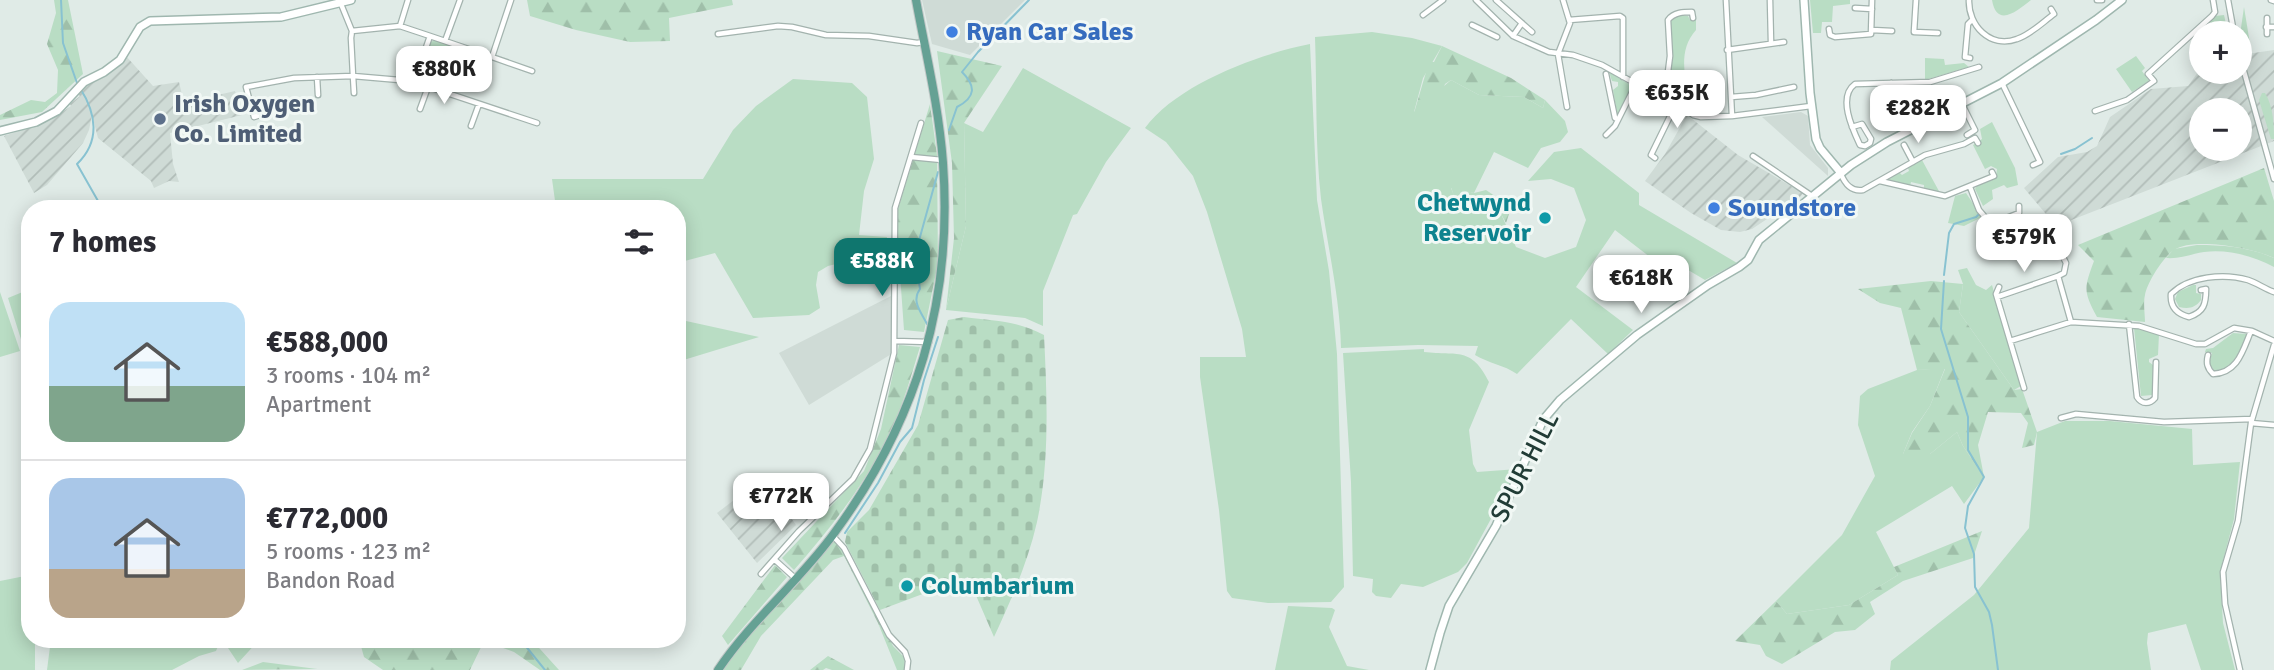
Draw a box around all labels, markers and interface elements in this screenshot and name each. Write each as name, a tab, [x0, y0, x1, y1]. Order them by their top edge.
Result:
place label: Ryan Car Sales	[966, 16, 1133, 48]
map controls	[2189, 21, 2252, 161]
button: +	[2189, 21, 2252, 84]
marker: Ryan Car Sales	[944, 24, 960, 40]
pin: €880K	[395, 46, 493, 106]
text: €880K	[412, 54, 476, 83]
pin: €635K	[1628, 71, 1726, 130]
text: €635K	[1645, 78, 1709, 107]
pin: €282K	[1869, 86, 1967, 145]
place label: Irish Oxygen Co. Limited	[174, 88, 315, 150]
text: €282K	[1886, 93, 1950, 122]
button: −	[2189, 98, 2252, 161]
marker: Irish Oxygen Co. Limited	[152, 111, 168, 127]
place label: Chetwynd Reservoir	[1417, 187, 1532, 249]
place label: Soundstore	[1728, 192, 1856, 224]
marker: Soundstore	[1706, 200, 1722, 216]
marker: Chetwynd Reservoir	[1537, 210, 1553, 226]
pin: €579K	[1975, 215, 2073, 274]
text: €579K	[1992, 222, 2056, 251]
icon: filters	[620, 223, 658, 261]
text: 7 homes	[49, 224, 156, 261]
pin: €588K	[833, 238, 931, 298]
text: €588K	[850, 246, 914, 275]
pin: €618K	[1592, 256, 1690, 315]
text: €618K	[1609, 263, 1673, 292]
text: €588,000	[266, 324, 388, 361]
icon: home	[105, 330, 189, 414]
text: 3 rooms · 104 m²	[266, 361, 431, 390]
text: Apartment	[266, 390, 371, 419]
street label: SPUR HILL	[1484, 406, 1566, 528]
pin: €772K	[732, 474, 830, 533]
text: €772K	[749, 481, 813, 510]
text: €772,000	[266, 500, 388, 537]
icon: home	[105, 506, 189, 590]
text: 5 rooms · 123 m²	[266, 537, 431, 566]
text: Bandon Road	[266, 566, 395, 595]
place label: Columbarium	[921, 570, 1074, 602]
marker: Columbarium	[899, 578, 915, 594]

